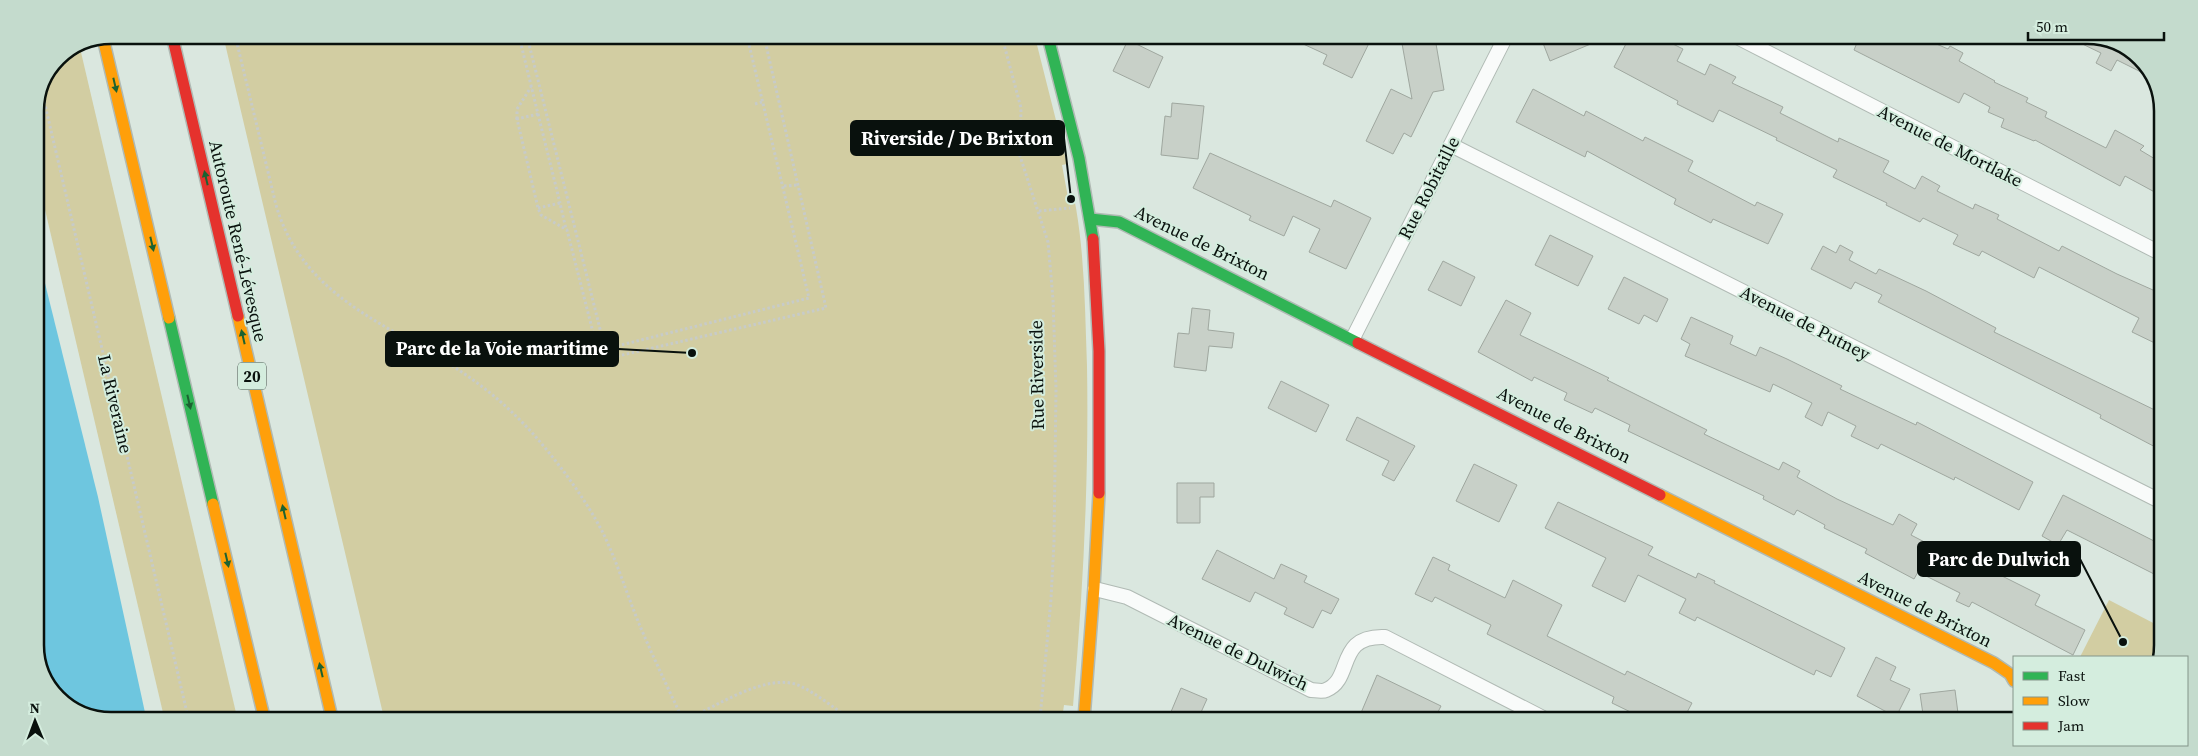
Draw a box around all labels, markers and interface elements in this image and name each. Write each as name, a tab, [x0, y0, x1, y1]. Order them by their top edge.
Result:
scale bar	[2028, 10, 2164, 42]
text: 50 m	[2036, 16, 2068, 37]
one-way arrow	[111, 78, 119, 93]
street label: Avenue de Mortlake	[1874, 98, 2027, 193]
callout: Riverside / De Brixton	[851, 121, 1064, 155]
text: Riverside / De Brixton	[861, 125, 1053, 151]
street label: Rue Robitaille	[1392, 132, 1465, 244]
street label: Autoroute René-Lévesque	[203, 138, 274, 344]
one-way arrow	[202, 171, 210, 186]
street label: Avenue de Brixton	[1131, 199, 1274, 286]
one-way arrow	[148, 236, 156, 251]
street label: Avenue de Putney	[1736, 279, 1875, 366]
street label: Rue Riverside	[1023, 320, 1050, 430]
one-way arrow	[239, 329, 247, 344]
callout: Parc de la Voie maritime	[386, 332, 618, 366]
text: Parc de la Voie maritime	[396, 335, 608, 361]
street label: La Riveraine	[92, 352, 139, 456]
road number: 20	[238, 362, 266, 390]
street label: Avenue de Brixton	[1493, 380, 1636, 469]
one-way arrow	[185, 394, 193, 409]
one-way arrow	[280, 504, 288, 519]
callout: Parc de Dulwich	[1918, 542, 2080, 576]
text: Parc de Dulwich	[1928, 546, 2070, 572]
one-way arrow	[223, 552, 231, 567]
street label: Avenue de Brixton	[1854, 564, 1997, 653]
street label: Avenue de Dulwich	[1164, 607, 1313, 697]
legend	[2013, 656, 2188, 746]
one-way arrow	[317, 663, 325, 678]
text: Fast	[2058, 665, 2085, 686]
text: Slow	[2058, 690, 2090, 711]
north arrow	[10, 696, 60, 746]
text: N	[29, 698, 40, 718]
text: Jam	[2057, 715, 2085, 736]

